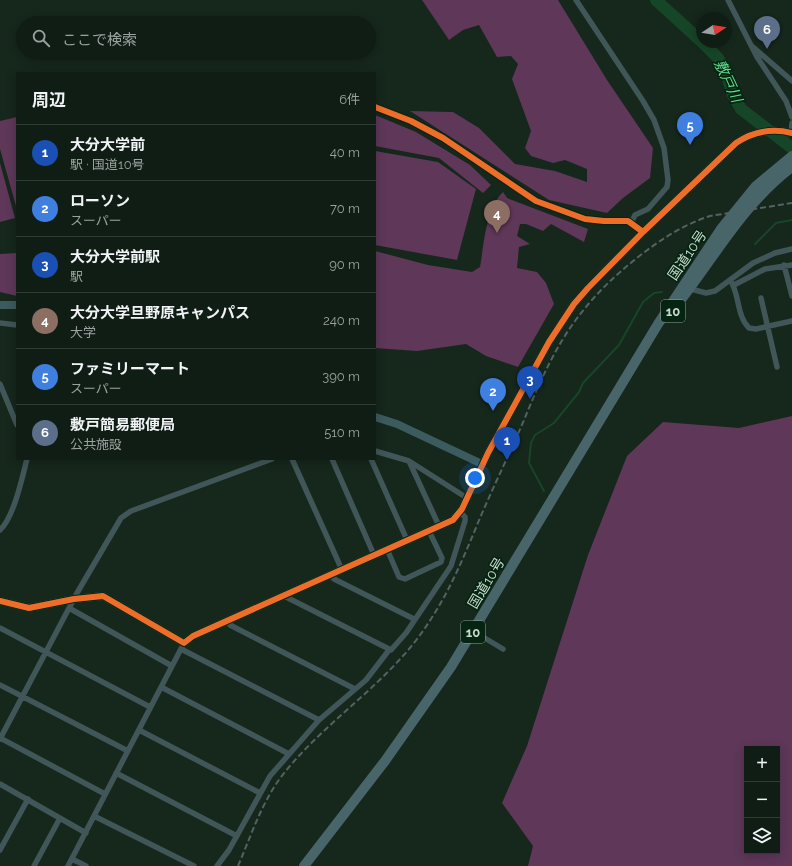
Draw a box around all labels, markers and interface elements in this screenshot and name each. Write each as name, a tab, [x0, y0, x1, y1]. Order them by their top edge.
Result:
north arrow	[696, 12, 732, 48]
search box	[16, 16, 376, 60]
pin: 6	[754, 16, 780, 49]
icon: search	[30, 27, 52, 49]
text: ここで検索	[62, 31, 137, 49]
water label: 敷戸川	[710, 57, 747, 107]
text: 周辺	[32, 90, 66, 110]
text: 6件	[339, 92, 360, 107]
pin: 5	[677, 112, 703, 145]
text: 大分大学前	[70, 136, 145, 154]
text: 1	[42, 145, 48, 160]
text: 40 m	[330, 145, 360, 160]
text: 駅 · 国道10号	[70, 157, 145, 172]
text: ローソン	[70, 192, 130, 210]
pin: 4	[484, 200, 510, 233]
text: 2	[41, 201, 49, 216]
text: 70 m	[330, 201, 360, 216]
text: スーパー	[70, 213, 122, 228]
street label: 国道10号	[665, 227, 709, 283]
text: 大分大学前駅	[70, 248, 160, 266]
text: 3	[41, 257, 49, 272]
text: 90 m	[329, 257, 360, 272]
text: 駅	[70, 269, 83, 284]
road number: 10	[661, 300, 685, 322]
text: 大分大学旦野原キャンパス	[70, 304, 250, 322]
text: 4	[41, 313, 49, 328]
text: 240 m	[323, 313, 360, 328]
text: 大学	[70, 325, 96, 340]
text: ファミリーマート	[70, 360, 190, 378]
pin: 3	[517, 366, 543, 399]
text: 5	[41, 369, 49, 384]
text: 390 m	[322, 369, 360, 384]
pin: 2	[480, 378, 506, 411]
text: スーパー	[70, 381, 122, 396]
text: 敷戸簡易郵便局	[70, 416, 175, 434]
text: 6	[41, 425, 49, 440]
text: 510 m	[324, 425, 360, 440]
pin: 1	[494, 427, 520, 460]
text: 公共施設	[70, 437, 122, 452]
your location	[465, 468, 485, 488]
street label: 国道10号	[465, 555, 507, 611]
road number: 10	[461, 621, 485, 643]
map controls	[744, 746, 780, 854]
button: +	[744, 746, 780, 782]
button: −	[744, 782, 780, 818]
button: layers	[744, 818, 780, 854]

